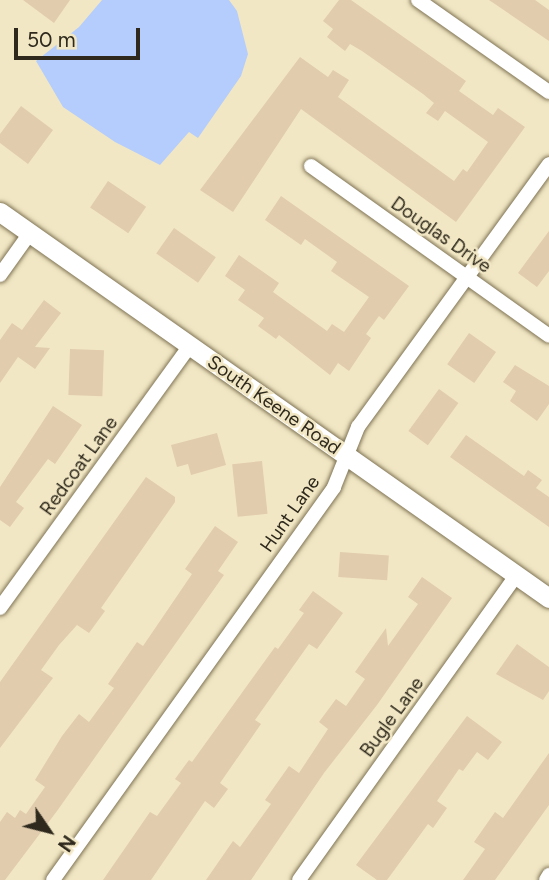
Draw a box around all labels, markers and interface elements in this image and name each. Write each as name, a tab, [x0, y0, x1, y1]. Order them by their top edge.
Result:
scale bar	[18, 14, 144, 58]
text: 50 m	[27, 27, 76, 52]
street label: Douglas Drive	[386, 192, 496, 278]
street label: South Keene Road	[203, 351, 345, 459]
street label: Redcoat Lane	[35, 412, 123, 520]
street label: Hunt Lane	[255, 471, 325, 557]
street label: Bugle Lane	[355, 673, 429, 761]
north arrow	[14, 796, 84, 866]
text: N	[53, 831, 80, 856]

